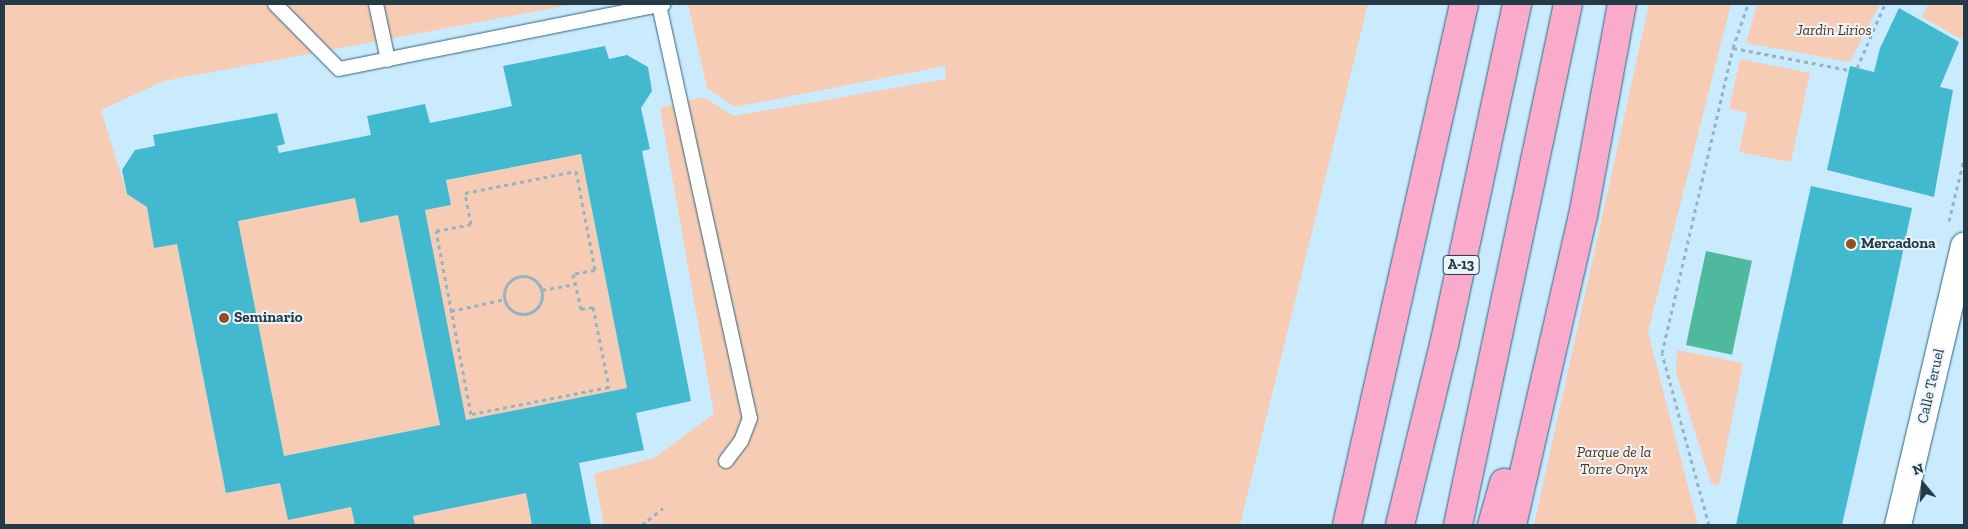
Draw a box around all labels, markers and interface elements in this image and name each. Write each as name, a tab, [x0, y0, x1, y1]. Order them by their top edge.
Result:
park label: Jardin Lirios	[1796, 22, 1872, 40]
place label: Mercadona	[1861, 235, 1936, 253]
marker: Mercadona	[1845, 238, 1857, 250]
road number: A-13	[1442, 254, 1480, 276]
place label: Seminario	[234, 309, 303, 327]
marker: Seminario	[218, 312, 230, 324]
street label: Calle Teruel	[1914, 347, 1948, 425]
park label: Parque de la Torre Onyx	[1577, 443, 1651, 478]
north arrow	[1898, 459, 1948, 509]
text: N	[1911, 460, 1926, 479]

